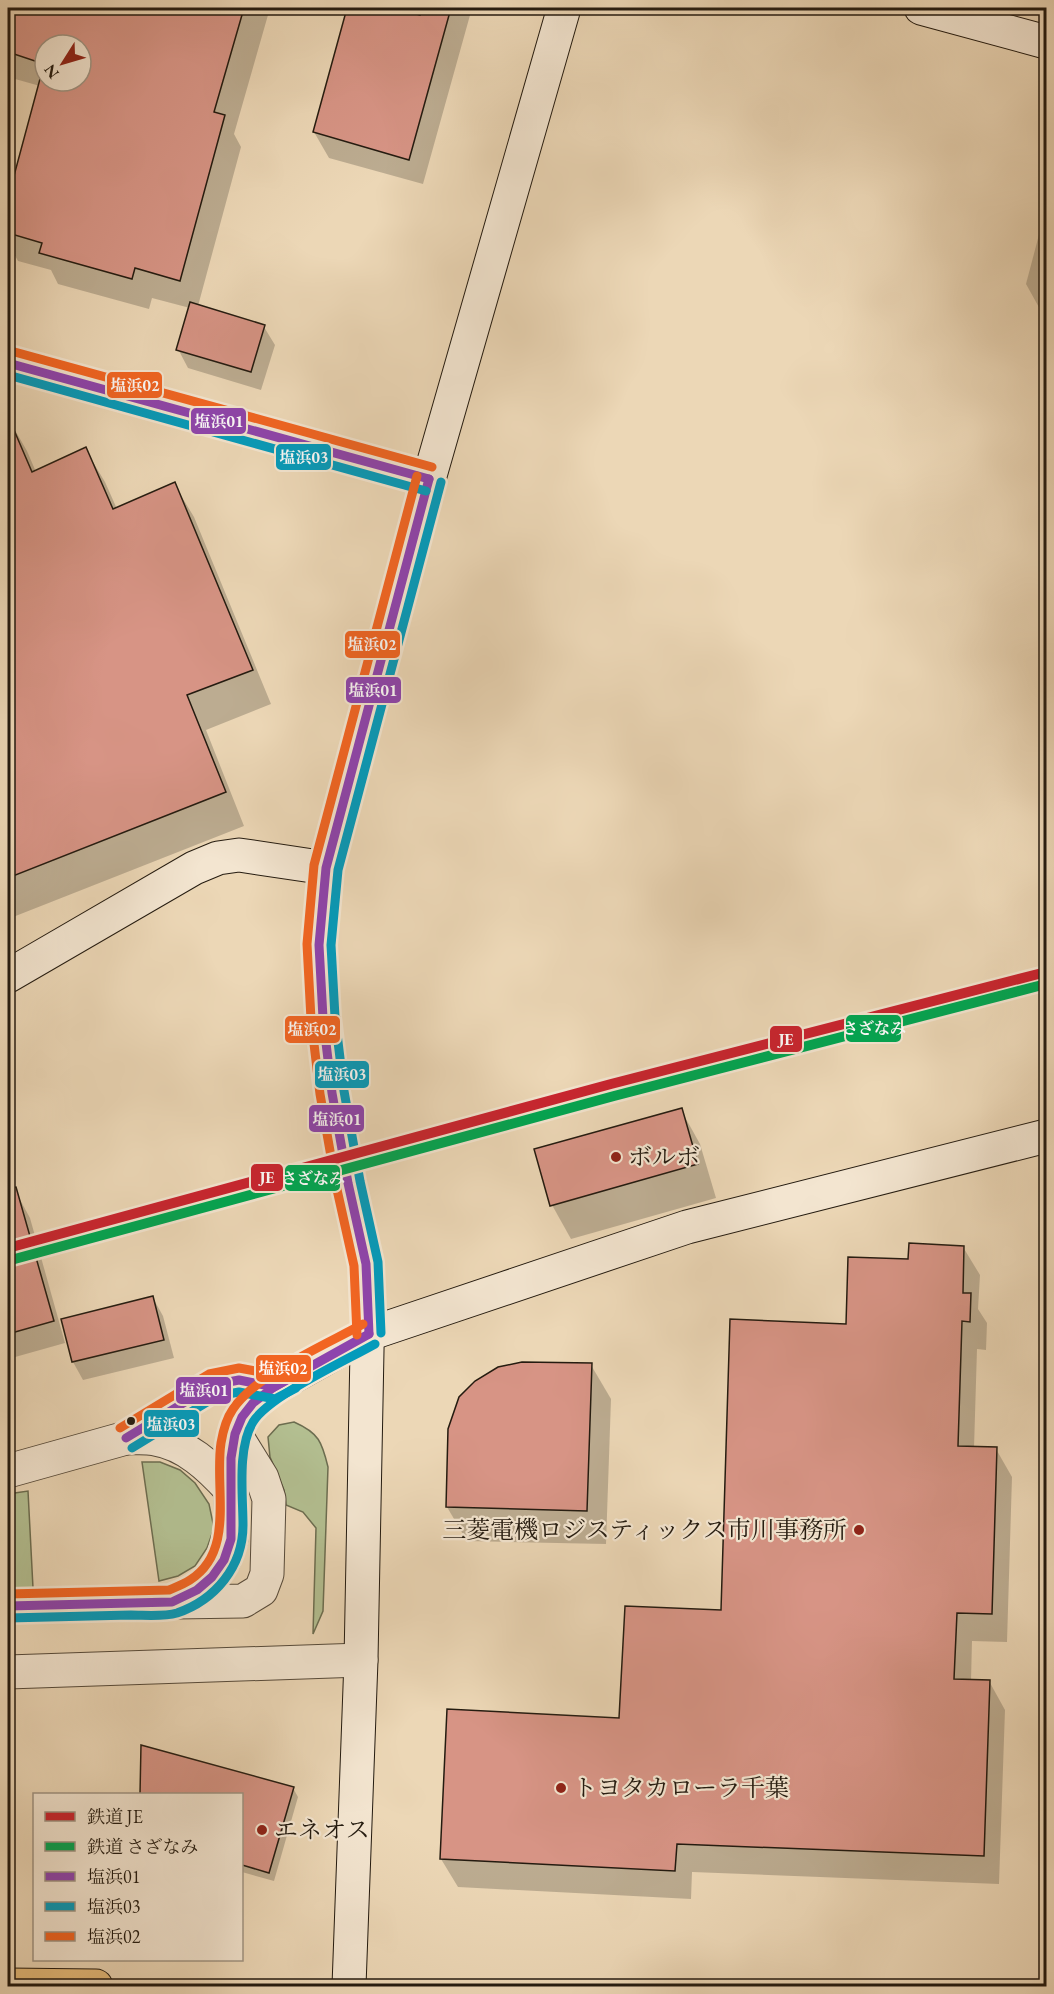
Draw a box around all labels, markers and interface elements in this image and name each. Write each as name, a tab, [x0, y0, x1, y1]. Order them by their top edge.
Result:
north arrow	[33, 33, 93, 93]
text: N	[39, 60, 64, 83]
line badge: 塩浜02	[106, 371, 163, 399]
text: 塩浜02	[111, 375, 160, 396]
line badge: 塩浜01	[190, 407, 247, 435]
text: 塩浜01	[195, 411, 243, 432]
line badge: 塩浜03	[275, 443, 332, 471]
text: 塩浜03	[280, 447, 328, 468]
line badge: 塩浜02	[344, 630, 401, 659]
text: 塩浜02	[348, 634, 397, 655]
line badge: 塩浜01	[345, 676, 402, 704]
text: 塩浜01	[349, 680, 397, 701]
line badge: さざなみ	[845, 1014, 902, 1043]
line badge: 塩浜02	[284, 1015, 341, 1044]
text: さざなみ	[842, 1018, 906, 1039]
text: 塩浜02	[288, 1019, 337, 1040]
line badge: JE	[769, 1025, 803, 1053]
text: JE	[776, 1029, 794, 1050]
line badge: 塩浜03	[314, 1060, 370, 1089]
text: 塩浜03	[318, 1064, 366, 1085]
line badge: 塩浜01	[308, 1104, 365, 1133]
text: 塩浜01	[313, 1109, 361, 1130]
place label: ボルボ	[628, 1141, 700, 1172]
marker: ボルボ	[609, 1150, 623, 1164]
line badge: JE	[250, 1163, 284, 1192]
line badge: さざなみ	[284, 1164, 341, 1192]
text: JE	[257, 1167, 275, 1188]
text: さざなみ	[281, 1168, 345, 1189]
line badge: 塩浜02	[255, 1354, 312, 1383]
text: 塩浜02	[259, 1358, 308, 1379]
line badge: 塩浜01	[175, 1376, 232, 1405]
text: 塩浜01	[180, 1380, 228, 1401]
line badge: 塩浜03	[143, 1409, 200, 1438]
text: 塩浜03	[147, 1414, 195, 1435]
unlabelled marker	[125, 1415, 137, 1427]
place label: 三菱電機ロジスティックス市川事務所	[442, 1514, 847, 1545]
marker: 三菱電機ロジスティックス市川事務所	[852, 1523, 866, 1537]
place label: トヨタカローラ千葉	[573, 1772, 789, 1803]
marker: トヨタカローラ千葉	[554, 1781, 568, 1795]
legend	[33, 1793, 243, 1961]
text: 鉄道 JE	[87, 1805, 143, 1828]
place label: エネオス	[274, 1814, 370, 1845]
marker: エネオス	[255, 1823, 269, 1837]
text: 鉄道 さざなみ	[87, 1835, 199, 1858]
text: 塩浜01	[87, 1865, 140, 1888]
text: 塩浜03	[87, 1895, 140, 1918]
text: 塩浜02	[87, 1925, 141, 1948]

